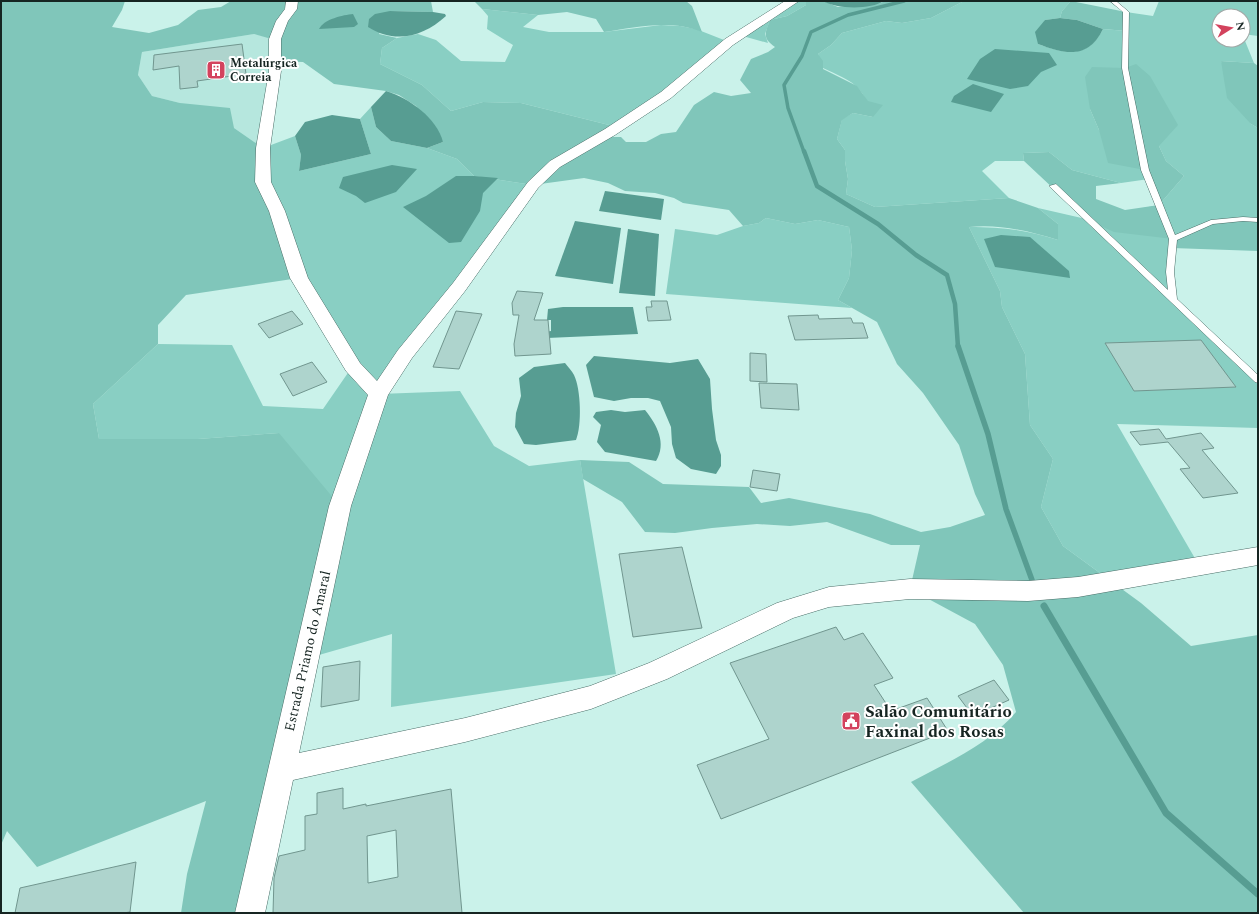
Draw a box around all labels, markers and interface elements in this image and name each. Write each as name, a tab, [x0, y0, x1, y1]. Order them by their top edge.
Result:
north arrow	[1211, 8, 1251, 48]
text: N	[1231, 20, 1250, 32]
place label: Metalúrgica Correia	[230, 54, 298, 87]
building icon: Metalúrgica Correia	[205, 59, 227, 81]
street label: Estrada Priamo do Amaral	[279, 569, 336, 734]
place label: Salão Comunitário Faxinal dos Rosas	[865, 699, 1012, 745]
public building icon: Salão Comunitário Faxinal dos Rosas	[840, 710, 862, 732]

